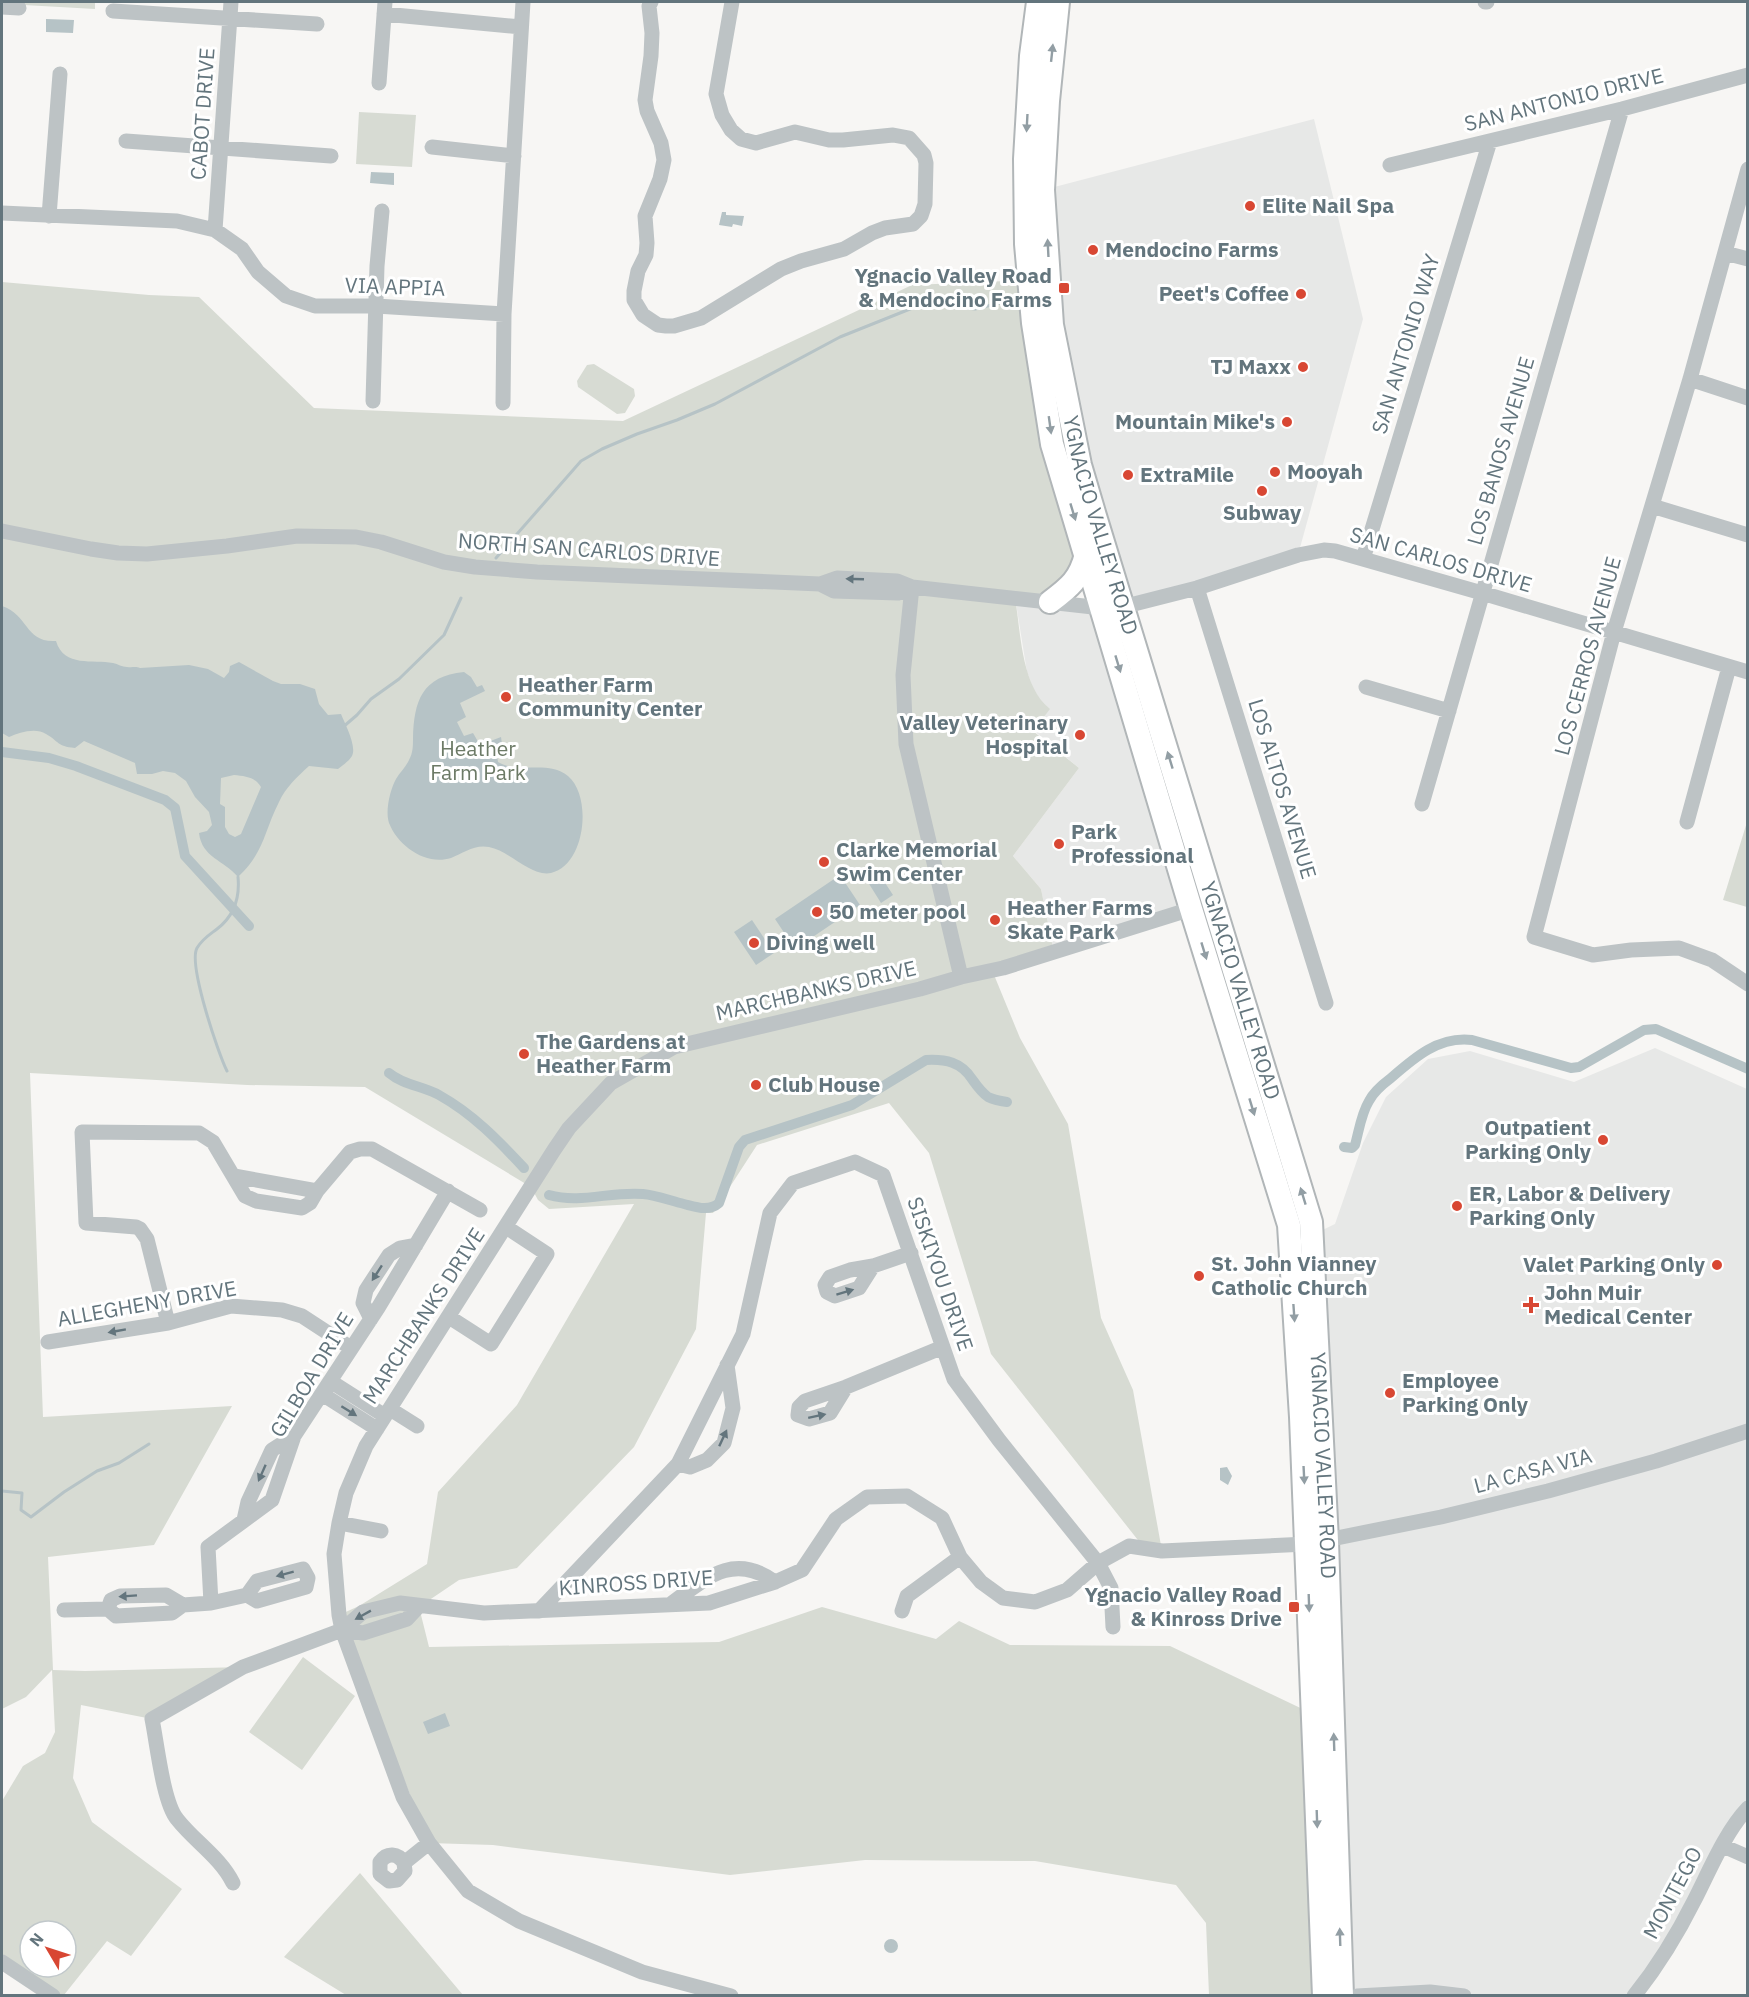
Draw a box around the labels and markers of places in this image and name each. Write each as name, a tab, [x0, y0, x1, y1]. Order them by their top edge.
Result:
place label: Elite Nail Spa	[1262, 191, 1394, 219]
marker: Elite Nail Spa	[1243, 199, 1257, 213]
place label: Mendocino Farms	[1105, 235, 1279, 263]
marker: Mendocino Farms	[1086, 243, 1100, 257]
place label: Ygnacio Valley Road & Mendocino Farms	[854, 261, 1052, 313]
place label: Peet's Coffee	[1159, 279, 1289, 307]
marker: Ygnacio Valley Road & Mendocino Farms	[1057, 281, 1071, 295]
marker: Peet's Coffee	[1294, 287, 1308, 301]
place label: TJ Maxx	[1211, 352, 1291, 380]
marker: TJ Maxx	[1296, 360, 1310, 374]
place label: Mountain Mike's	[1115, 407, 1275, 435]
marker: Mountain Mike's	[1280, 415, 1294, 429]
place label: Mooyah	[1287, 457, 1363, 485]
place label: ExtraMile	[1140, 460, 1234, 488]
marker: Mooyah	[1268, 465, 1282, 479]
marker: ExtraMile	[1121, 468, 1135, 482]
marker: Subway	[1255, 484, 1269, 498]
place label: Subway	[1223, 498, 1302, 526]
place label: Heather Farm Community Center	[518, 670, 703, 722]
marker: Heather Farm Community Center	[499, 690, 513, 704]
place label: Valley Veterinary Hospital	[900, 708, 1069, 760]
marker: Valley Veterinary Hospital	[1073, 728, 1087, 742]
place label: Park Professional	[1071, 817, 1194, 869]
place label: Clarke Memorial Swim Center	[836, 835, 997, 887]
marker: Park Professional	[1052, 837, 1066, 851]
marker: Clarke Memorial Swim Center	[817, 855, 831, 869]
place label: Heather Farms Skate Park	[1007, 893, 1153, 945]
place label: 50 meter pool	[829, 897, 966, 925]
marker: 50 meter pool	[810, 905, 824, 919]
marker: Heather Farms Skate Park	[988, 913, 1002, 927]
place label: Diving well	[766, 928, 875, 956]
marker: Diving well	[747, 936, 761, 950]
place label: The Gardens at Heather Farm	[536, 1027, 685, 1079]
marker: The Gardens at Heather Farm	[517, 1047, 531, 1061]
place label: Club House	[768, 1070, 880, 1098]
marker: Club House	[749, 1078, 763, 1092]
place label: Outpatient Parking Only	[1465, 1113, 1592, 1165]
marker: Outpatient Parking Only	[1596, 1133, 1610, 1147]
place label: ER, Labor & Delivery Parking Only	[1469, 1179, 1671, 1231]
marker: ER, Labor & Delivery Parking Only	[1450, 1199, 1464, 1213]
place label: St. John Vianney Catholic Church	[1211, 1249, 1377, 1301]
place label: Valet Parking Only	[1523, 1250, 1706, 1278]
marker: Valet Parking Only	[1710, 1258, 1724, 1272]
marker: St. John Vianney Catholic Church	[1192, 1269, 1206, 1283]
place label: John Muir Medical Center	[1544, 1278, 1693, 1330]
marker: John Muir Medical Center	[1522, 1296, 1540, 1314]
place label: Employee Parking Only	[1402, 1366, 1529, 1418]
marker: Employee Parking Only	[1383, 1386, 1397, 1400]
place label: Ygnacio Valley Road & Kinross Drive	[1084, 1580, 1282, 1632]
marker: Ygnacio Valley Road & Kinross Drive	[1287, 1600, 1301, 1614]

